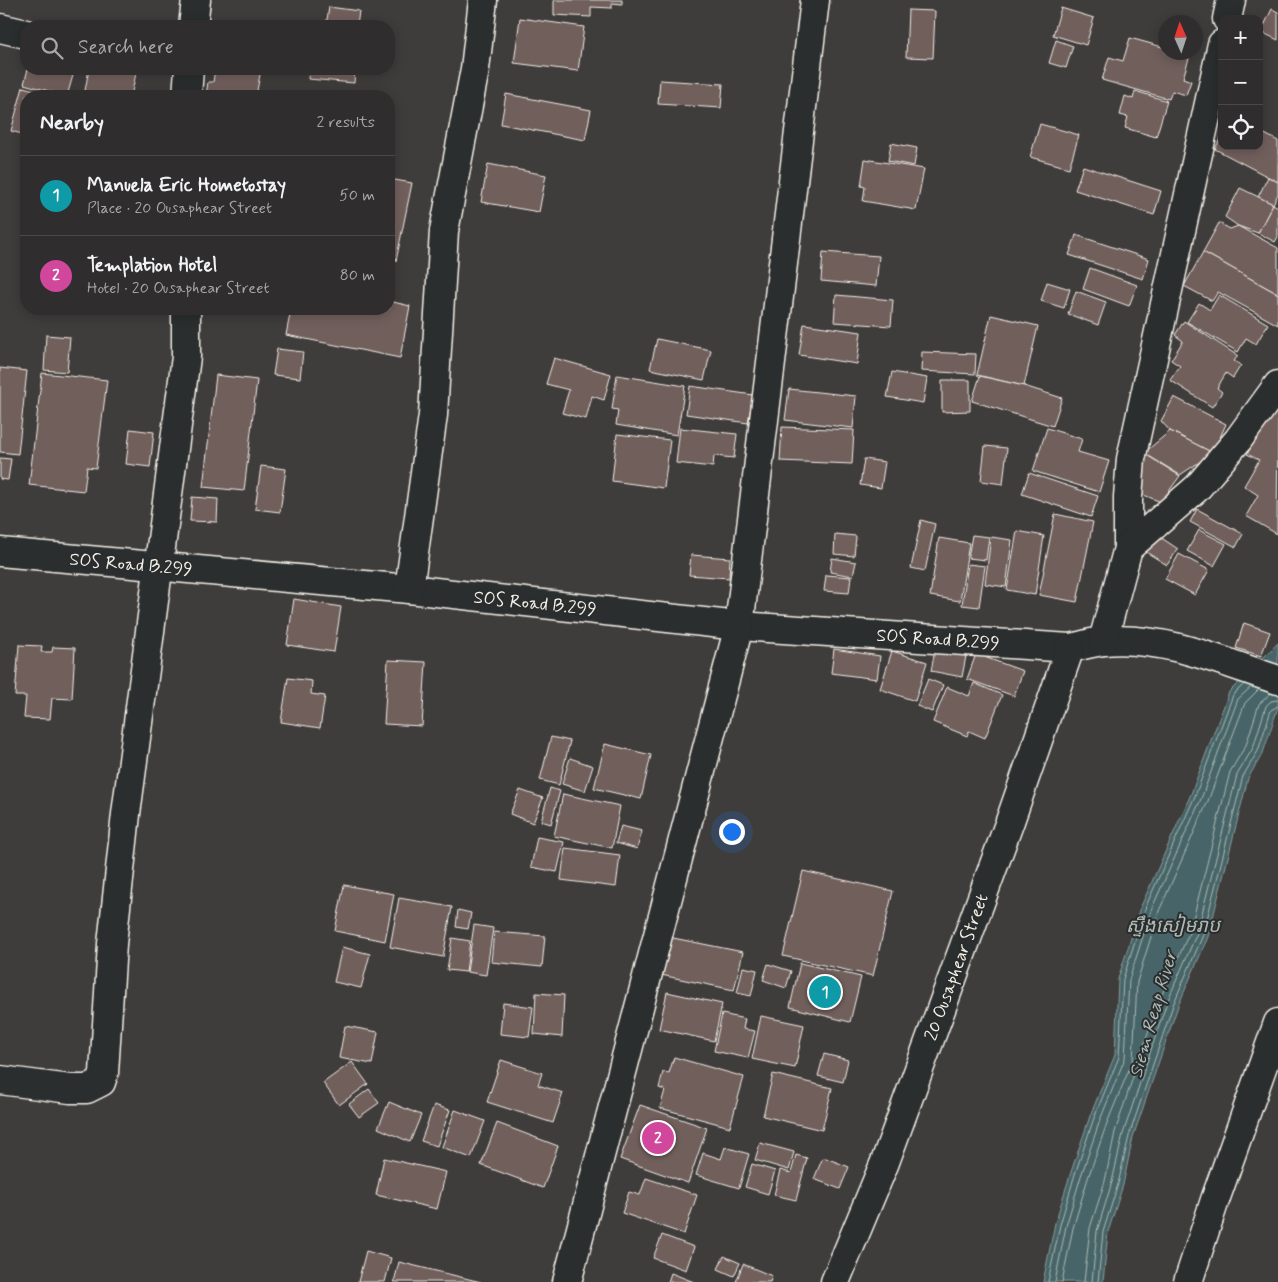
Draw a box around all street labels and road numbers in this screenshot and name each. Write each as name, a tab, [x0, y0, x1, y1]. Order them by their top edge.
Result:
street label: SOS Road B.299	[68, 548, 193, 582]
street label: SOS Road B.299	[472, 586, 598, 622]
street label: SOS Road B.299	[875, 624, 1000, 656]
street label: 20 Ousaphear Street	[919, 890, 995, 1044]

